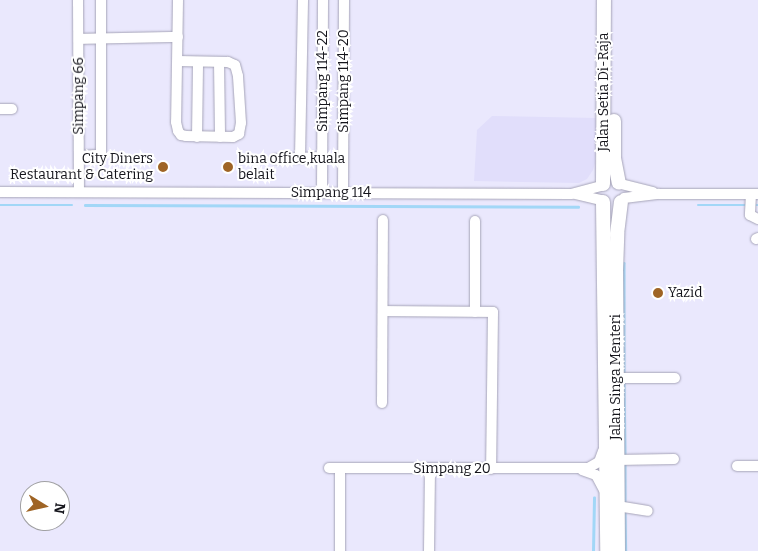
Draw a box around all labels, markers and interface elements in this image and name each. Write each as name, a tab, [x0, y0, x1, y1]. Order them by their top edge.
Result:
street label: Simpang 114-20	[336, 29, 352, 133]
street label: Simpang 114-22	[315, 30, 331, 132]
street label: Jalan Setia Di-Raja	[596, 33, 612, 151]
street label: Simpang 66	[71, 57, 87, 135]
place label: City Diners Restaurant & Catering	[10, 151, 153, 184]
place label: bina office,kuala belait	[238, 151, 345, 184]
marker: City Diners Restaurant & Catering	[157, 161, 169, 173]
marker: bina office,kuala belait	[222, 161, 234, 173]
street label: Simpang 114	[291, 185, 371, 201]
place label: Yazid	[668, 285, 703, 301]
marker: Yazid	[652, 287, 664, 299]
street label: Jalan Singa Menteri	[608, 314, 624, 440]
street label: Simpang 20	[413, 461, 491, 477]
north arrow	[20, 481, 70, 531]
text: N	[50, 502, 69, 515]

